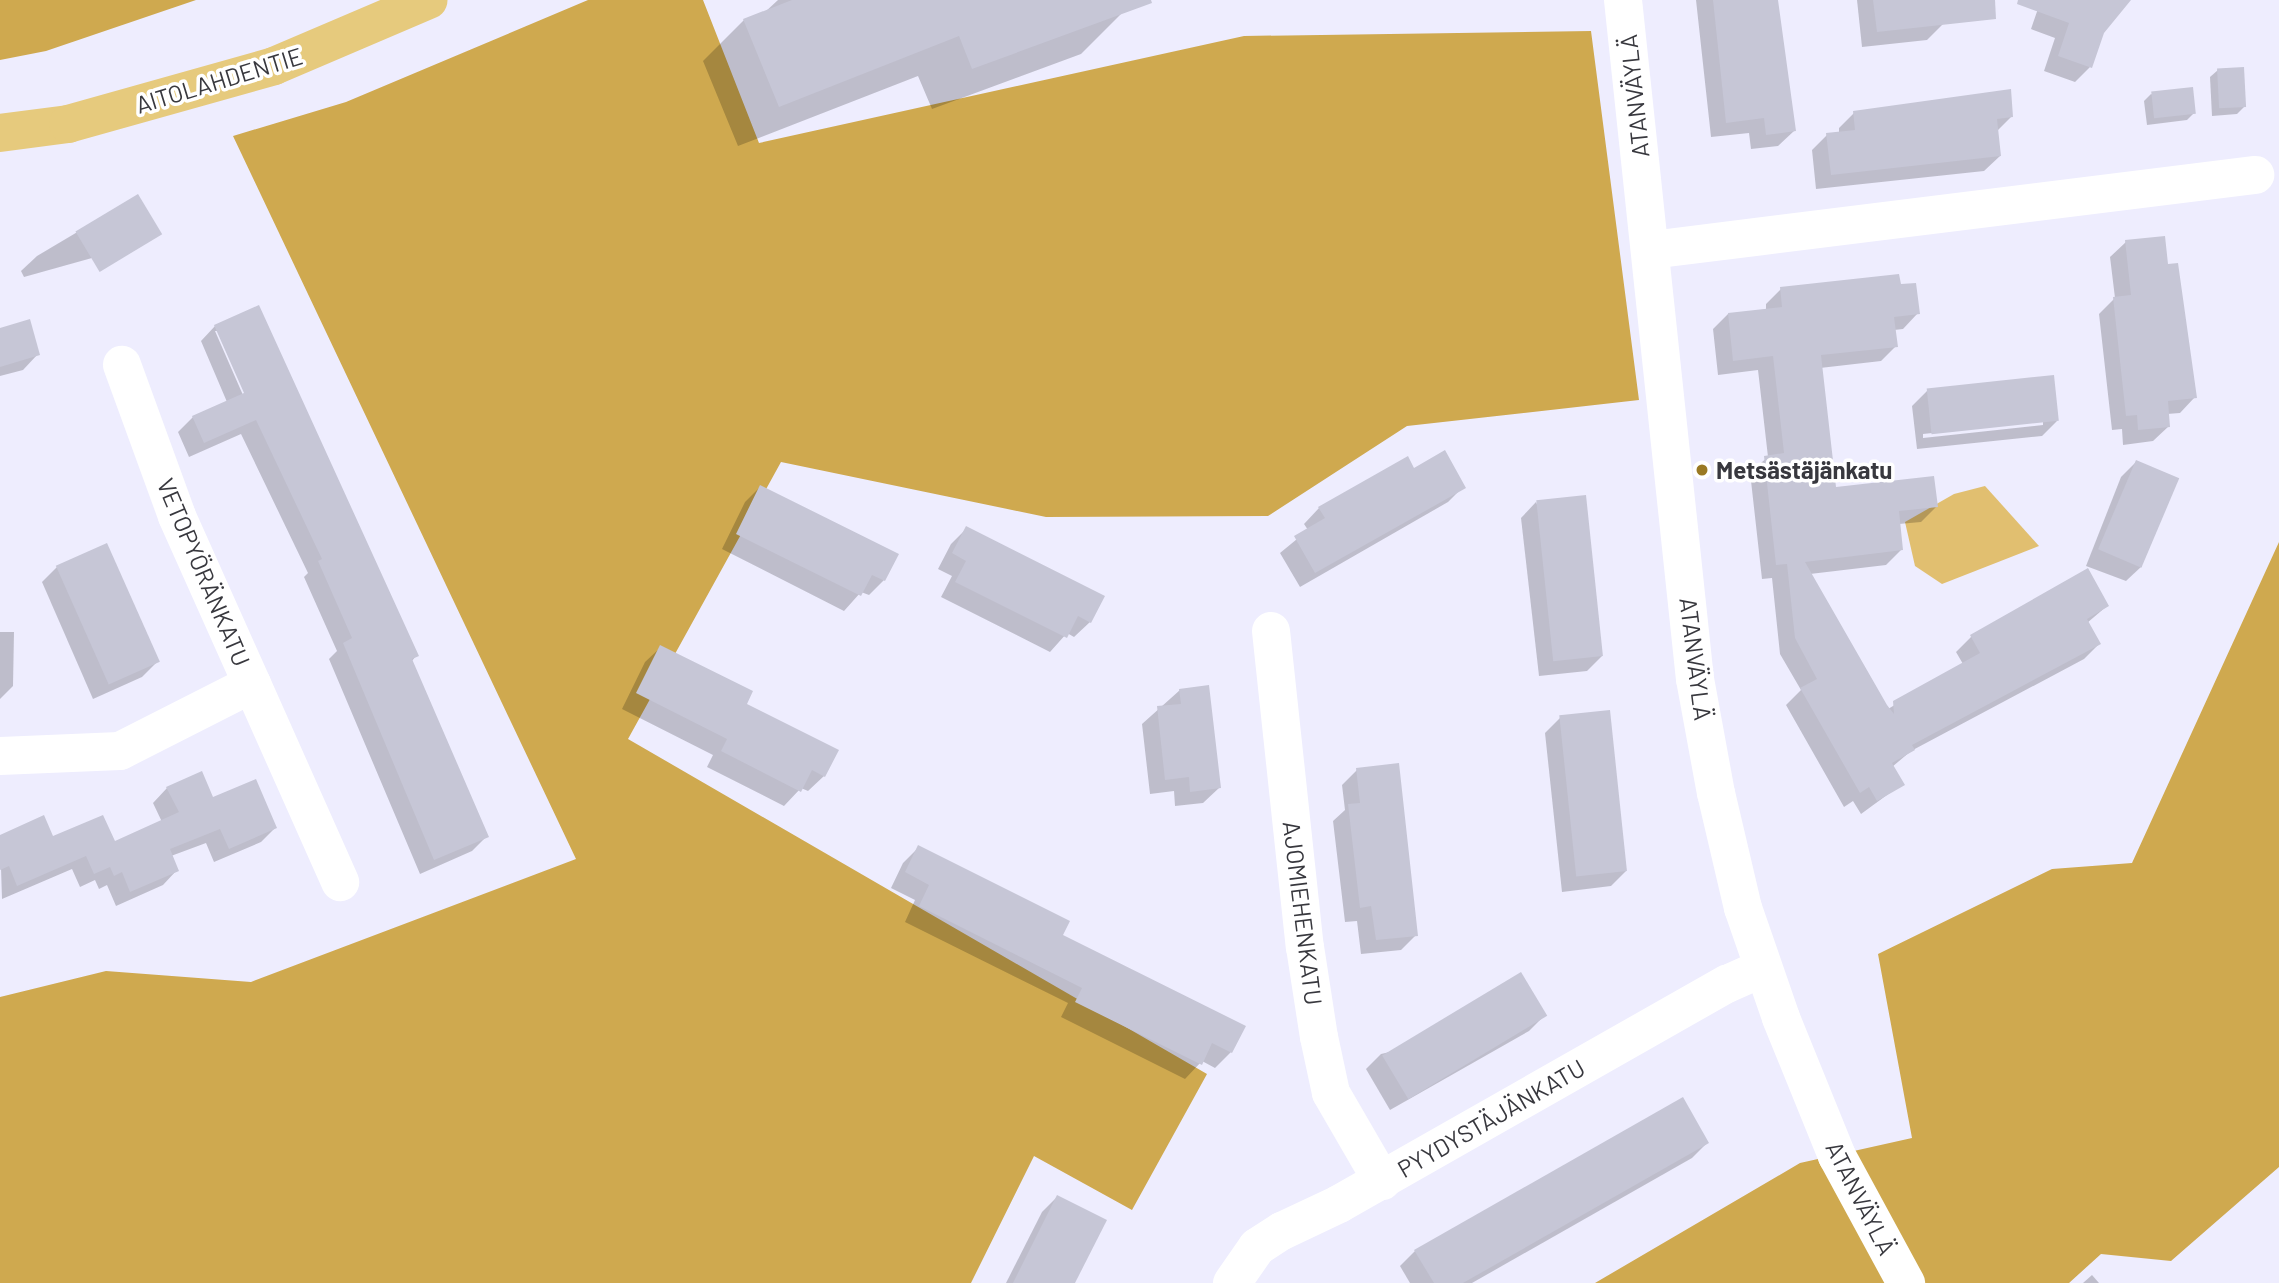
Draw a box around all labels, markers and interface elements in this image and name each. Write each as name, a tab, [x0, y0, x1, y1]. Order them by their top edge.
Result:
street label: ATANVÄYLÄ	[1613, 33, 1655, 159]
street label: AITOLAHDENTIE	[132, 41, 306, 119]
place label: Metsästäjänkatu	[1716, 456, 1892, 484]
marker: Metsästäjänkatu	[1694, 462, 1710, 478]
street label: VETOPYÖRÄNKATU	[151, 474, 257, 670]
street label: ATANVÄYLÄ	[1674, 596, 1718, 722]
street label: AJOMIEHENKATU	[1277, 819, 1329, 1007]
street label: PYYDYSTÄJÄNKATU	[1392, 1053, 1590, 1183]
street label: ATANVÄYLÄ	[1820, 1136, 1902, 1260]

